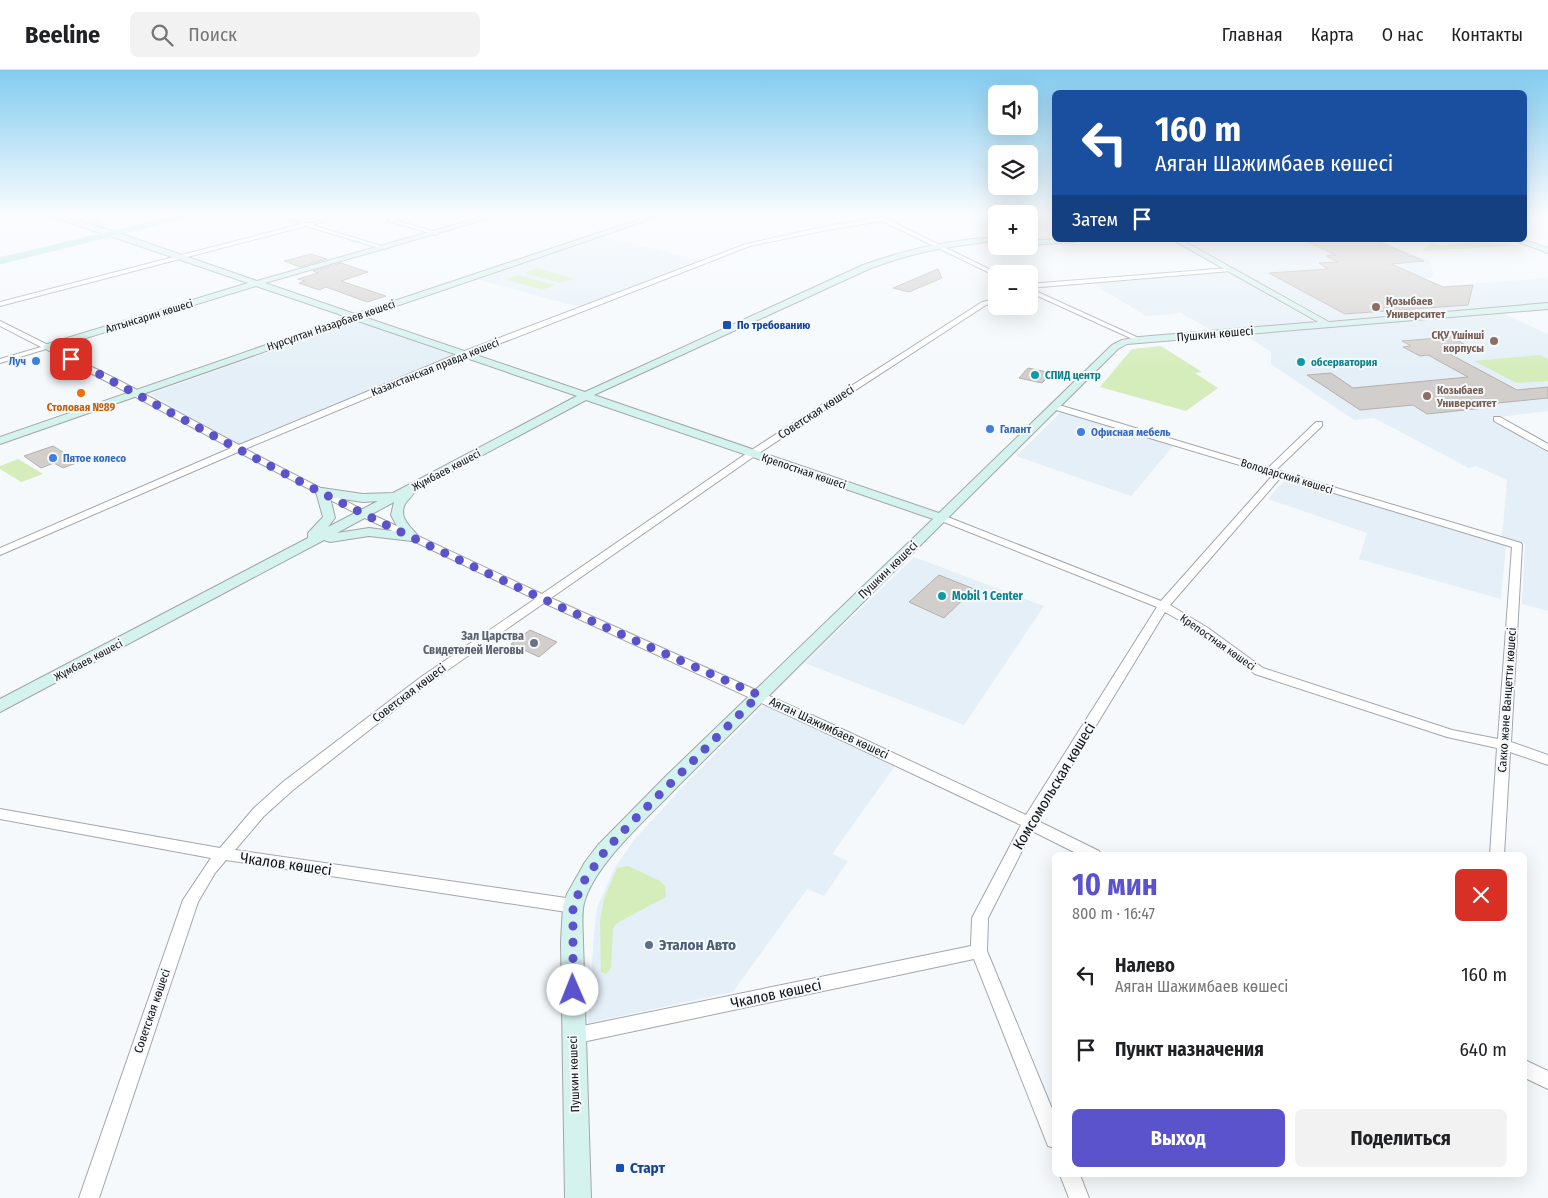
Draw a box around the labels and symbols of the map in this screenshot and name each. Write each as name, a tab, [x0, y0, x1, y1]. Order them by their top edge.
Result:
place label: Қозыбаев Университет	[1385, 295, 1446, 321]
street label: Алтынсарин көшесі	[104, 297, 195, 336]
street label: Нұрсұлтан Назарбаев көшесі	[265, 297, 397, 354]
marker: Қозыбаев Университет	[1370, 301, 1382, 313]
marker: По требованию	[721, 319, 733, 331]
place label: По требованию	[737, 319, 810, 332]
street label: Пушкин көшесі	[1176, 324, 1254, 344]
place label: СҚУ Үшінші корпусы	[1431, 329, 1484, 355]
marker: СҚУ Үшінші корпусы	[1488, 335, 1500, 347]
street label: Казахстанская правда көшесі	[369, 336, 501, 399]
pin	[50, 338, 92, 380]
place label: Луч	[9, 355, 26, 368]
marker: Луч	[30, 355, 42, 367]
marker: обсерватория	[1295, 356, 1307, 368]
place label: обсерватория	[1311, 356, 1377, 369]
marker: СПИД центр	[1029, 369, 1041, 381]
place label: СПИД центр	[1045, 369, 1101, 382]
street label: Советская көшесі	[775, 382, 857, 442]
place label: Козыбаев Университет	[1436, 384, 1497, 410]
marker: Столовая №89	[75, 387, 87, 399]
marker: Козыбаев Университет	[1421, 390, 1433, 402]
place label: Столовая №89	[47, 401, 116, 414]
marker: Галант	[984, 423, 996, 435]
place label: Галант	[1000, 423, 1031, 436]
marker: Офисная мебель	[1075, 426, 1087, 438]
place label: Офисная мебель	[1091, 426, 1171, 439]
street label: Жұмбаев көшесі	[410, 447, 483, 494]
street label: Крепостная көшесі	[760, 451, 848, 492]
marker: Пятое колесо	[47, 452, 59, 464]
place label: Пятое колесо	[63, 452, 126, 465]
street label: Володарский көшесі	[1239, 456, 1335, 497]
street label: Пушкин көшесі	[855, 538, 921, 602]
place label: Mobil 1 Center	[952, 589, 1024, 603]
marker: Mobil 1 Center	[936, 590, 948, 602]
street label: Крепостная көшесі	[1178, 612, 1258, 673]
street label: Сакко және Ванцетти көшесі	[1495, 627, 1519, 773]
place label: Зал Царства Свидетелей Иеговы	[423, 629, 524, 657]
street label: Жұмбаев көшесі	[52, 637, 125, 684]
marker: Зал Царства Свидетелей Иеговы	[528, 637, 540, 649]
street label: Советская көшесі	[370, 661, 448, 725]
street label: Аяган Шажимбаев көшесі	[767, 694, 891, 762]
street label: Комсомольская көшесі	[1009, 719, 1099, 853]
street label: Чкалов көшесі	[239, 849, 333, 879]
place label: Эталон Авто	[659, 936, 736, 954]
marker: Эталон Авто	[643, 939, 655, 951]
position arrow	[546, 963, 598, 1015]
street label: Советская көшесі	[131, 967, 173, 1055]
street label: Чкалов көшесі	[729, 976, 823, 1012]
street label: Пушкин көшесі	[566, 1035, 582, 1113]
place label: Старт	[630, 1159, 665, 1177]
marker: Старт	[614, 1162, 626, 1174]

